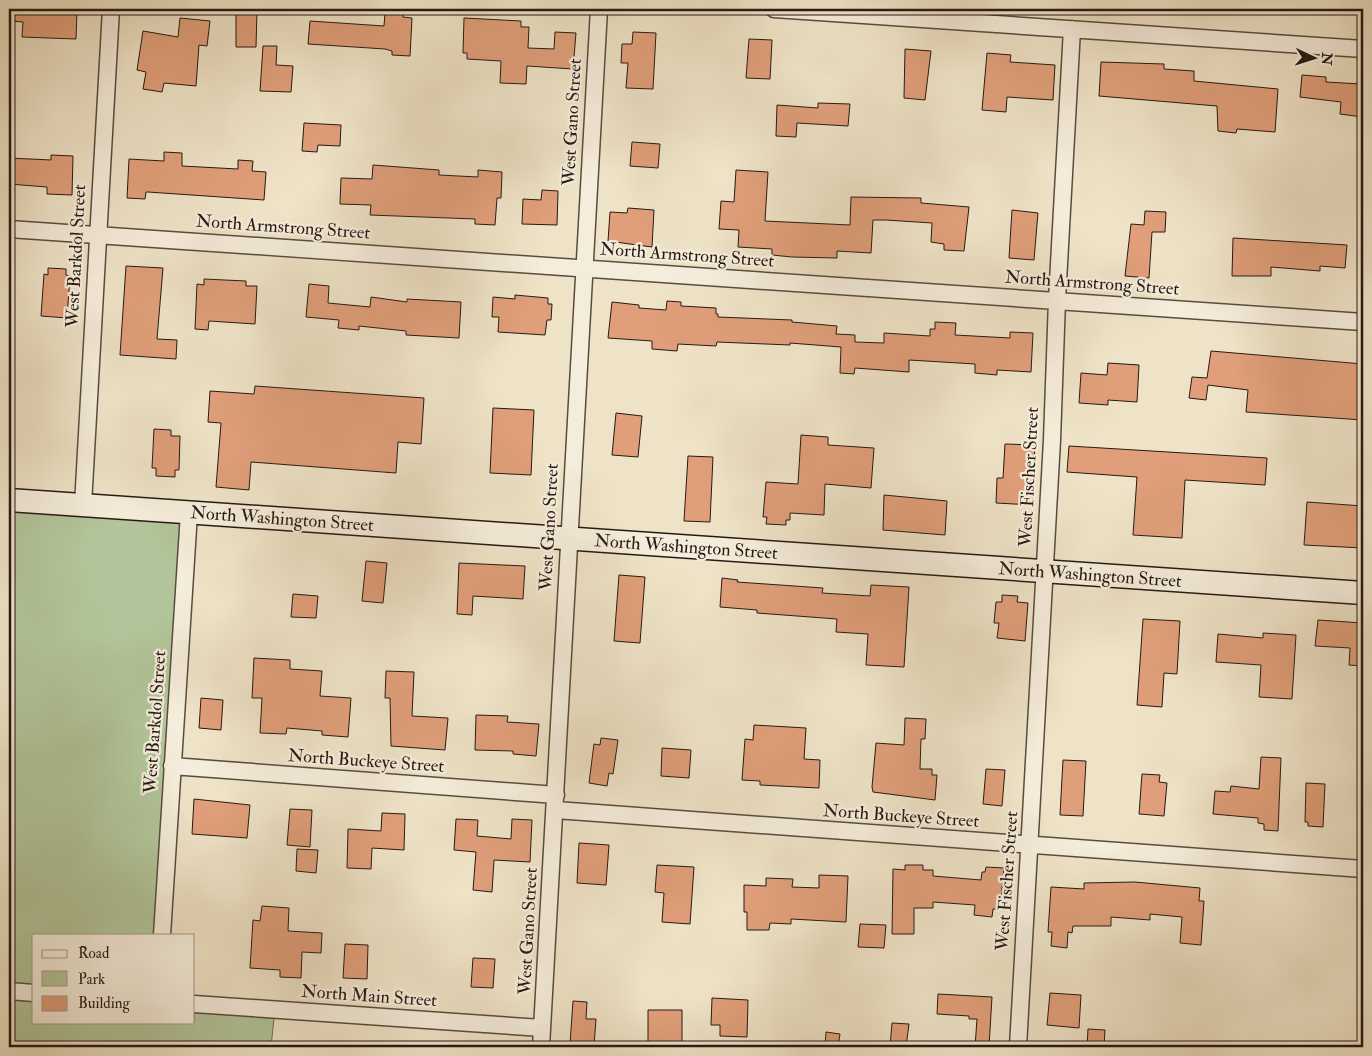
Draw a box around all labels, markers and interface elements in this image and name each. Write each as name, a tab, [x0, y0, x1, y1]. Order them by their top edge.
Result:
north arrow	[1290, 32, 1340, 82]
text: N	[1318, 51, 1335, 66]
street label: West Gano Street	[557, 58, 587, 187]
street label: West Barkdol Street	[61, 184, 91, 329]
street label: North Armstrong Street	[195, 209, 371, 245]
street label: North Armstrong Street	[599, 237, 775, 273]
street label: North Armstrong Street	[1004, 265, 1180, 301]
street label: West Fischer Street	[1014, 406, 1044, 549]
street label: West Gano Street	[534, 463, 564, 592]
street label: North Washington Street	[190, 501, 375, 537]
street label: North Washington Street	[594, 529, 779, 565]
street label: North Washington Street	[998, 557, 1183, 593]
street label: West Barkdol Street	[138, 650, 171, 795]
street label: North Buckeye Street	[287, 744, 445, 778]
street label: North Buckeye Street	[822, 799, 980, 833]
street label: West Fischer Street	[991, 810, 1023, 953]
street label: West Gano Street	[513, 867, 543, 996]
legend	[32, 934, 195, 1024]
text: Road	[78, 944, 110, 963]
text: Park	[78, 970, 105, 989]
street label: North Main Street	[300, 980, 438, 1012]
text: Building	[78, 994, 130, 1013]

